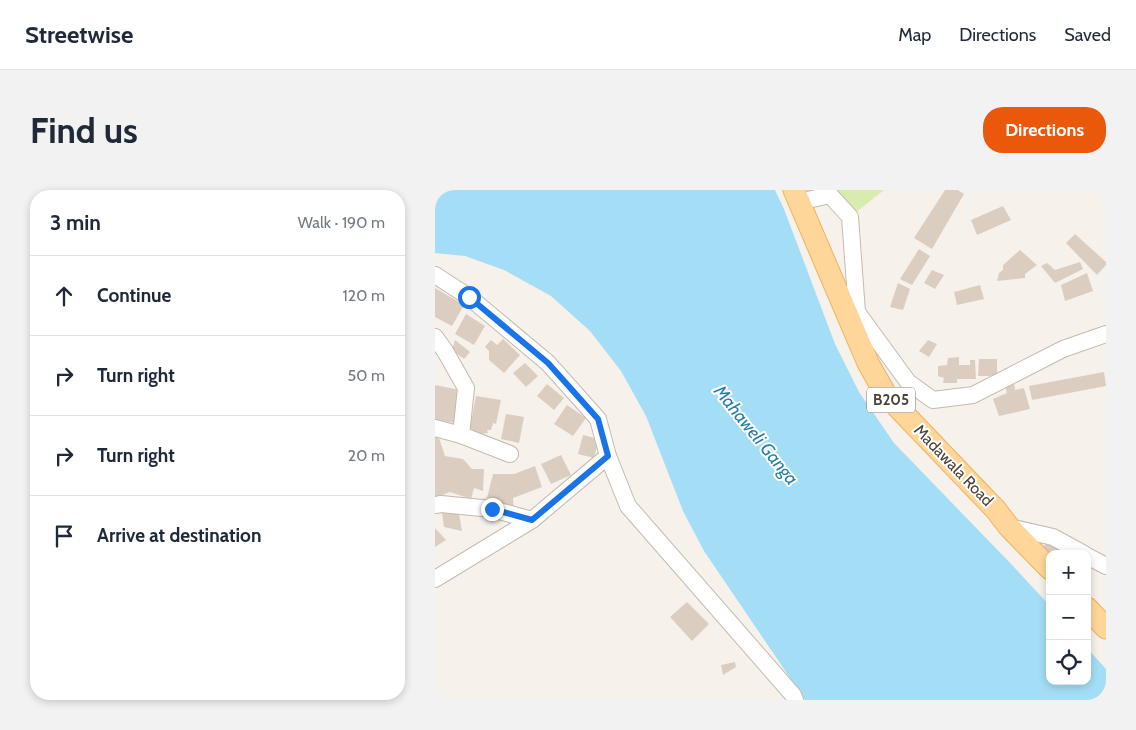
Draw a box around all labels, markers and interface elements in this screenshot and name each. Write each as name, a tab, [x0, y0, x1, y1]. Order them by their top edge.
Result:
text: Streetwise	[25, 20, 133, 49]
text: Map	[898, 24, 931, 46]
text: Directions	[959, 24, 1036, 46]
text: Saved	[1064, 24, 1111, 46]
button: Directions	[983, 107, 1106, 153]
text: Find us	[30, 109, 138, 152]
text: 3 min	[50, 210, 101, 235]
text: Walk · 190 m	[298, 213, 385, 232]
icon: ahead	[50, 282, 78, 310]
text: Continue	[97, 284, 171, 307]
text: 120 m	[343, 286, 385, 305]
route start	[458, 286, 481, 309]
icon: right	[50, 362, 78, 390]
text: Turn right	[97, 364, 175, 387]
text: 50 m	[348, 366, 385, 385]
water label: Mahaweli Ganga	[708, 380, 803, 489]
road number: B205	[867, 388, 915, 412]
street label: Madawala Road	[910, 421, 997, 510]
icon: right	[50, 442, 78, 470]
text: Turn right	[97, 444, 175, 467]
text: 20 m	[348, 446, 385, 465]
route end	[481, 498, 504, 521]
icon: arrive	[50, 522, 78, 550]
text: Arrive at destination	[97, 524, 261, 547]
map controls	[1046, 550, 1091, 685]
button: +	[1046, 550, 1091, 595]
button: −	[1046, 595, 1091, 640]
button: locate	[1046, 640, 1091, 685]

